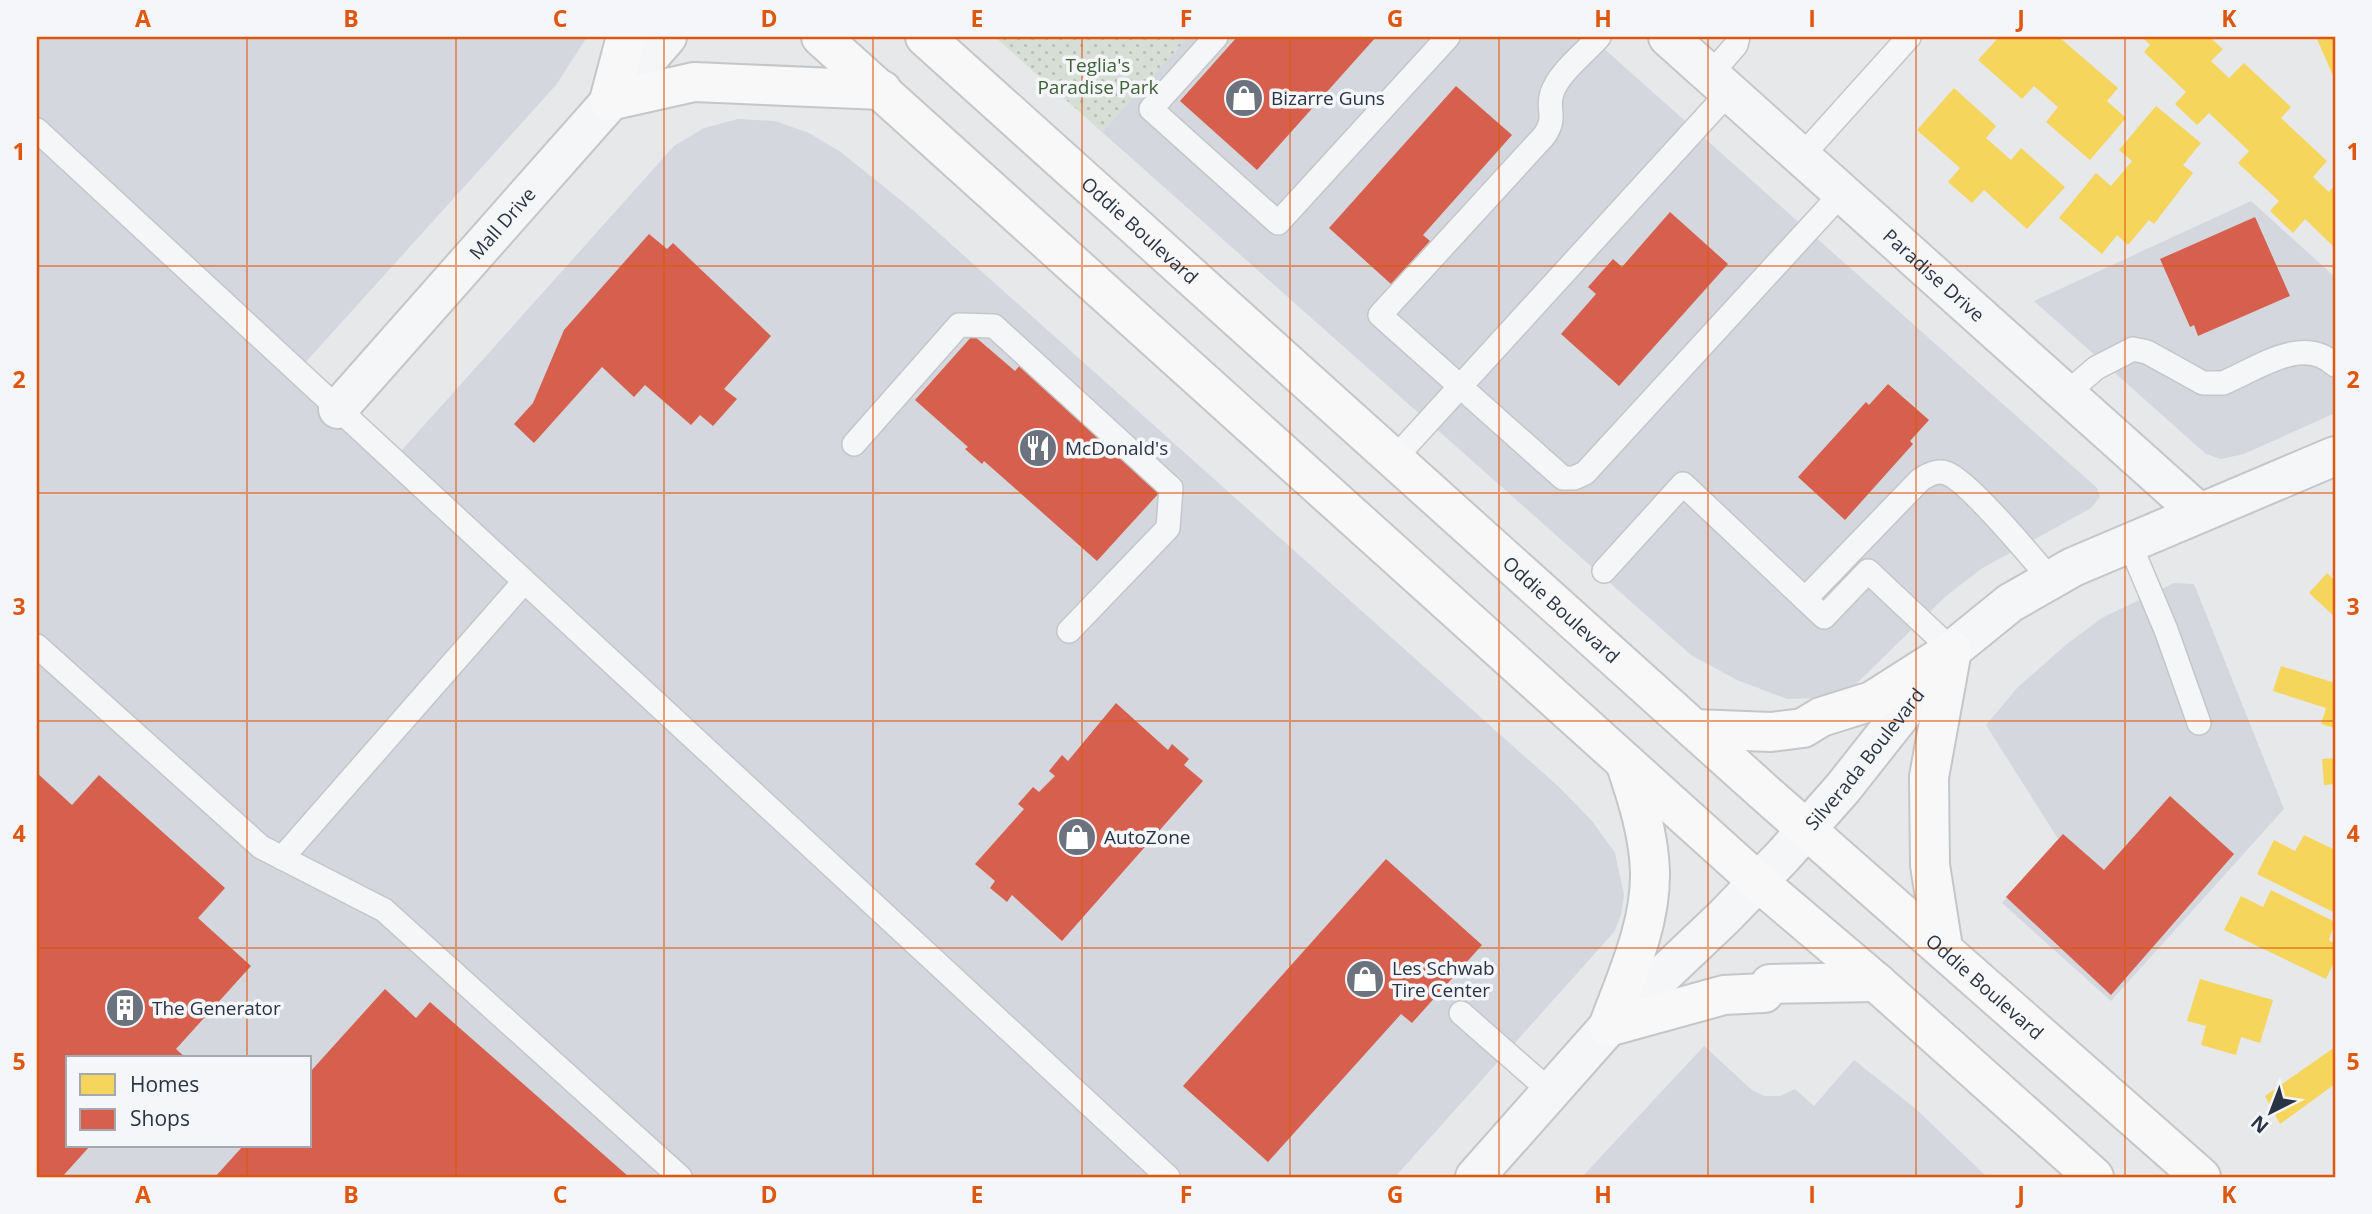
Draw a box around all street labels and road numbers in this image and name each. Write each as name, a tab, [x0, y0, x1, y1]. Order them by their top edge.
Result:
street label: Oddie Boulevard	[1076, 171, 1204, 290]
street label: Mall Drive	[463, 181, 541, 265]
street label: Paradise Drive	[1878, 223, 1990, 328]
street label: Oddie Boulevard	[1497, 550, 1625, 669]
street label: Silverada Boulevard	[1799, 683, 1930, 835]
street label: Oddie Boulevard	[1920, 928, 2049, 1045]

